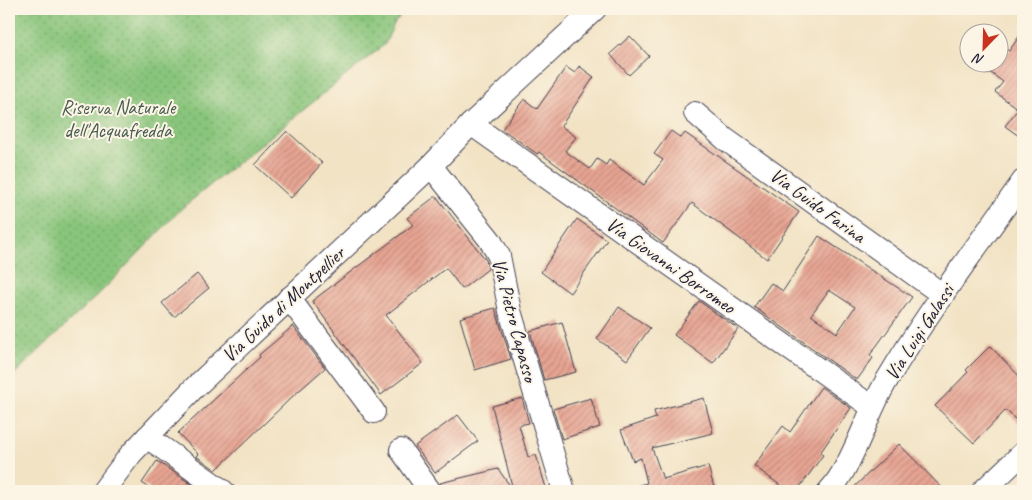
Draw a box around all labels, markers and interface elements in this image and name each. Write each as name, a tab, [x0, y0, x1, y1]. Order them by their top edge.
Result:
north arrow	[960, 22, 1010, 72]
text: N	[970, 49, 986, 69]
park label: Riserva Naturale dell'Acquafredda	[61, 95, 177, 143]
street label: Via Guido Farina	[765, 162, 872, 250]
street label: Via Giovanni Borromeo	[601, 212, 741, 320]
street label: Via Guido di Montpellier	[217, 240, 351, 368]
street label: Via Pietro Capasso	[486, 256, 543, 386]
street label: Via Luigi Galassi	[879, 278, 961, 385]

